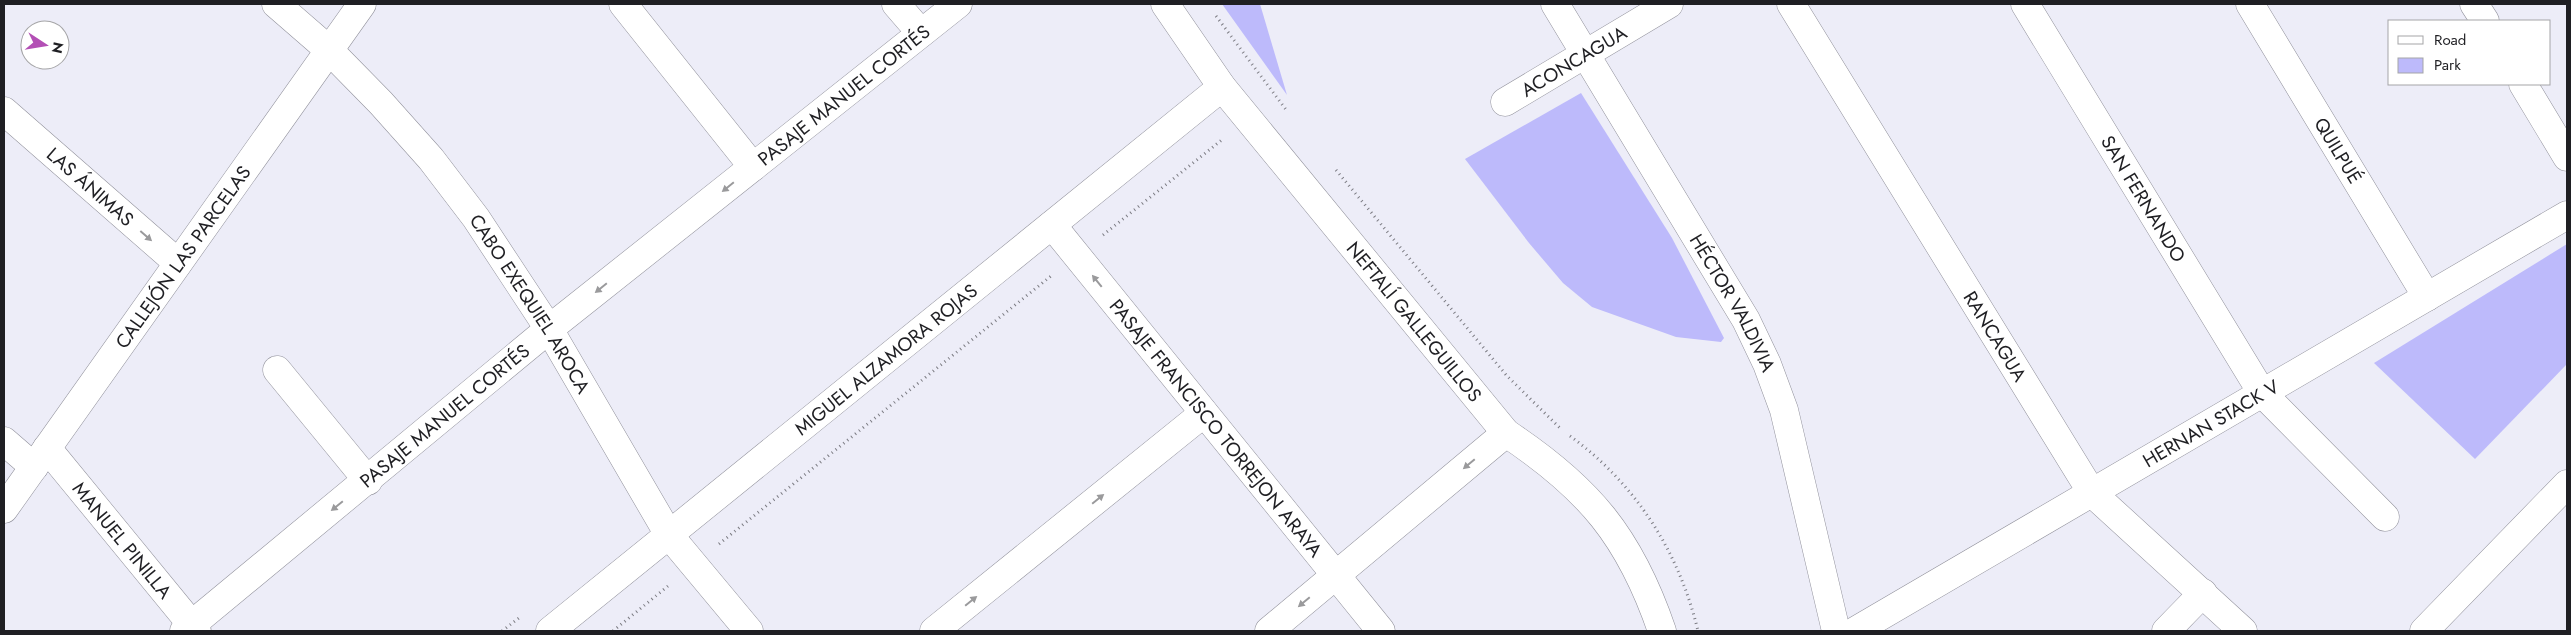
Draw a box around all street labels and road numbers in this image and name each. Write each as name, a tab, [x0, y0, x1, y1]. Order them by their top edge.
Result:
street label: PASAJE MANUEL CORTÉS	[752, 18, 935, 172]
street label: ACONCAGUA	[1516, 19, 1632, 103]
street label: QUILPUÉ	[2308, 112, 2369, 189]
street label: SAN FERNANDO	[2095, 130, 2193, 267]
street label: LAS ÁNIMAS	[41, 141, 140, 232]
street label: CALLEJÓN LAS PARCELAS	[109, 160, 257, 354]
street label: CABO EXEQUIEL AROCA	[463, 208, 597, 399]
street label: HÉCTOR VALDIVIA	[1683, 229, 1782, 376]
street label: NEFTALÍ GALLEGUILLOS	[1341, 236, 1488, 407]
street label: MIGUEL ALZAMORA ROJAS	[789, 277, 983, 441]
street label: RANCAGUA	[1957, 286, 2034, 387]
street label: PASAJE FRANCISCO TORREJON ARAYA	[1104, 293, 1329, 563]
street label: PASAJE MANUEL CORTÉS	[354, 337, 535, 494]
street label: HERNAN STACK V	[2138, 372, 2284, 474]
street label: MANUEL PINILLA	[66, 476, 179, 605]

